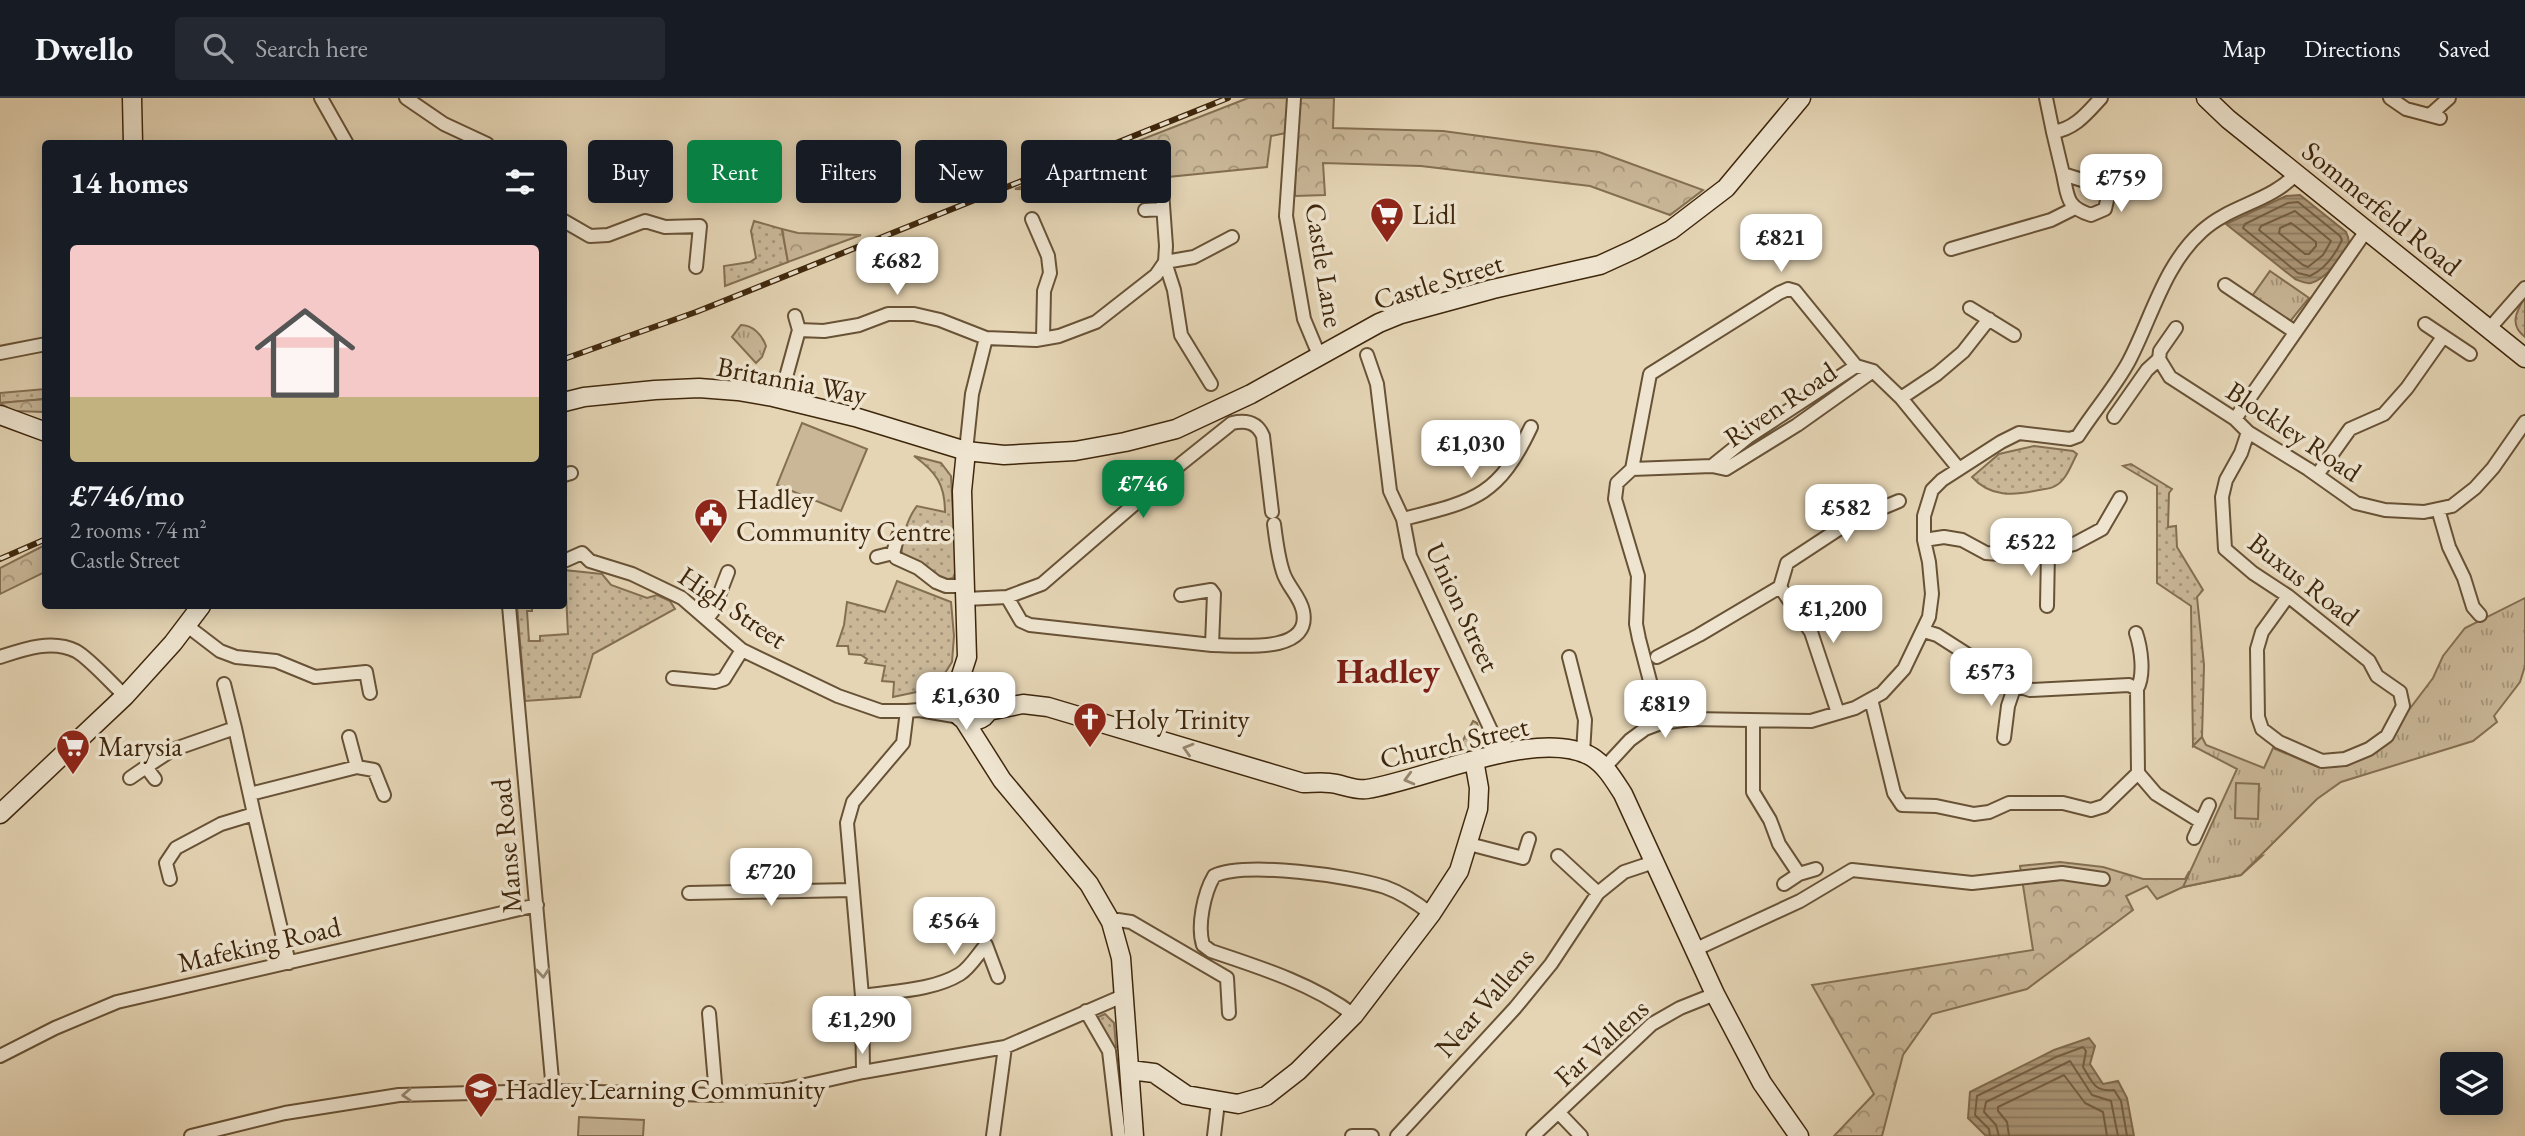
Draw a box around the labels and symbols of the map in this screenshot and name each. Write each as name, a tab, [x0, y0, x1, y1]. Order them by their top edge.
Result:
street label: Sommerfeld Road	[2295, 133, 2470, 284]
pin: £759	[2080, 155, 2162, 214]
supermarket icon: Lidl	[1368, 195, 1406, 244]
place label: Lidl	[1412, 196, 1456, 232]
street label: Castle Lane	[1297, 200, 1353, 330]
pin: £821	[1740, 214, 1822, 274]
pin: £682	[856, 238, 938, 297]
street label: Castle Street	[1369, 244, 1507, 318]
street label: Britannia Way	[714, 348, 871, 412]
street label: Riven Road	[1717, 353, 1844, 455]
street label: Blockley Road	[2219, 373, 2369, 490]
pin: £1,030	[1414, 420, 1528, 480]
pin: £746	[1102, 460, 1184, 520]
place label: Hadley Community Centre	[736, 481, 951, 549]
pin: £582	[1805, 484, 1887, 544]
public building icon: Hadley Community Centre	[692, 496, 730, 545]
pin: £522	[1990, 518, 2072, 578]
street label: Buxus Road	[2241, 524, 2367, 634]
street label: Union Street	[1418, 537, 1509, 677]
street label: High Street	[672, 558, 794, 656]
pin: £1,200	[1776, 586, 1890, 645]
district label: Hadley	[1336, 648, 1441, 693]
pin: £573	[1950, 648, 2032, 708]
pin: £1,630	[909, 672, 1023, 732]
pin: £819	[1624, 680, 1706, 740]
church icon: Holy Trinity	[1071, 700, 1109, 749]
place label: Holy Trinity	[1114, 701, 1250, 737]
street label: Church Street	[1376, 707, 1532, 777]
supermarket icon: Marysia	[54, 727, 92, 776]
place label: Marysia	[98, 728, 183, 764]
one-way arrow	[1183, 742, 1195, 757]
one-way arrow	[1403, 771, 1415, 786]
street label: Manse Road	[482, 776, 530, 915]
pin: £720	[730, 848, 812, 908]
pin: £564	[913, 898, 995, 957]
street label: Mafeking Road	[174, 908, 345, 980]
street label: Near Vallens	[1426, 939, 1542, 1065]
one-way arrow	[535, 967, 550, 978]
street label: Far Vallens	[1546, 990, 1656, 1094]
pin: £1,290	[805, 996, 919, 1056]
school or university icon: Hadley Learning Community	[462, 1070, 500, 1119]
place label: Hadley Learning Community	[505, 1071, 826, 1107]
one-way arrow	[402, 1087, 413, 1102]

